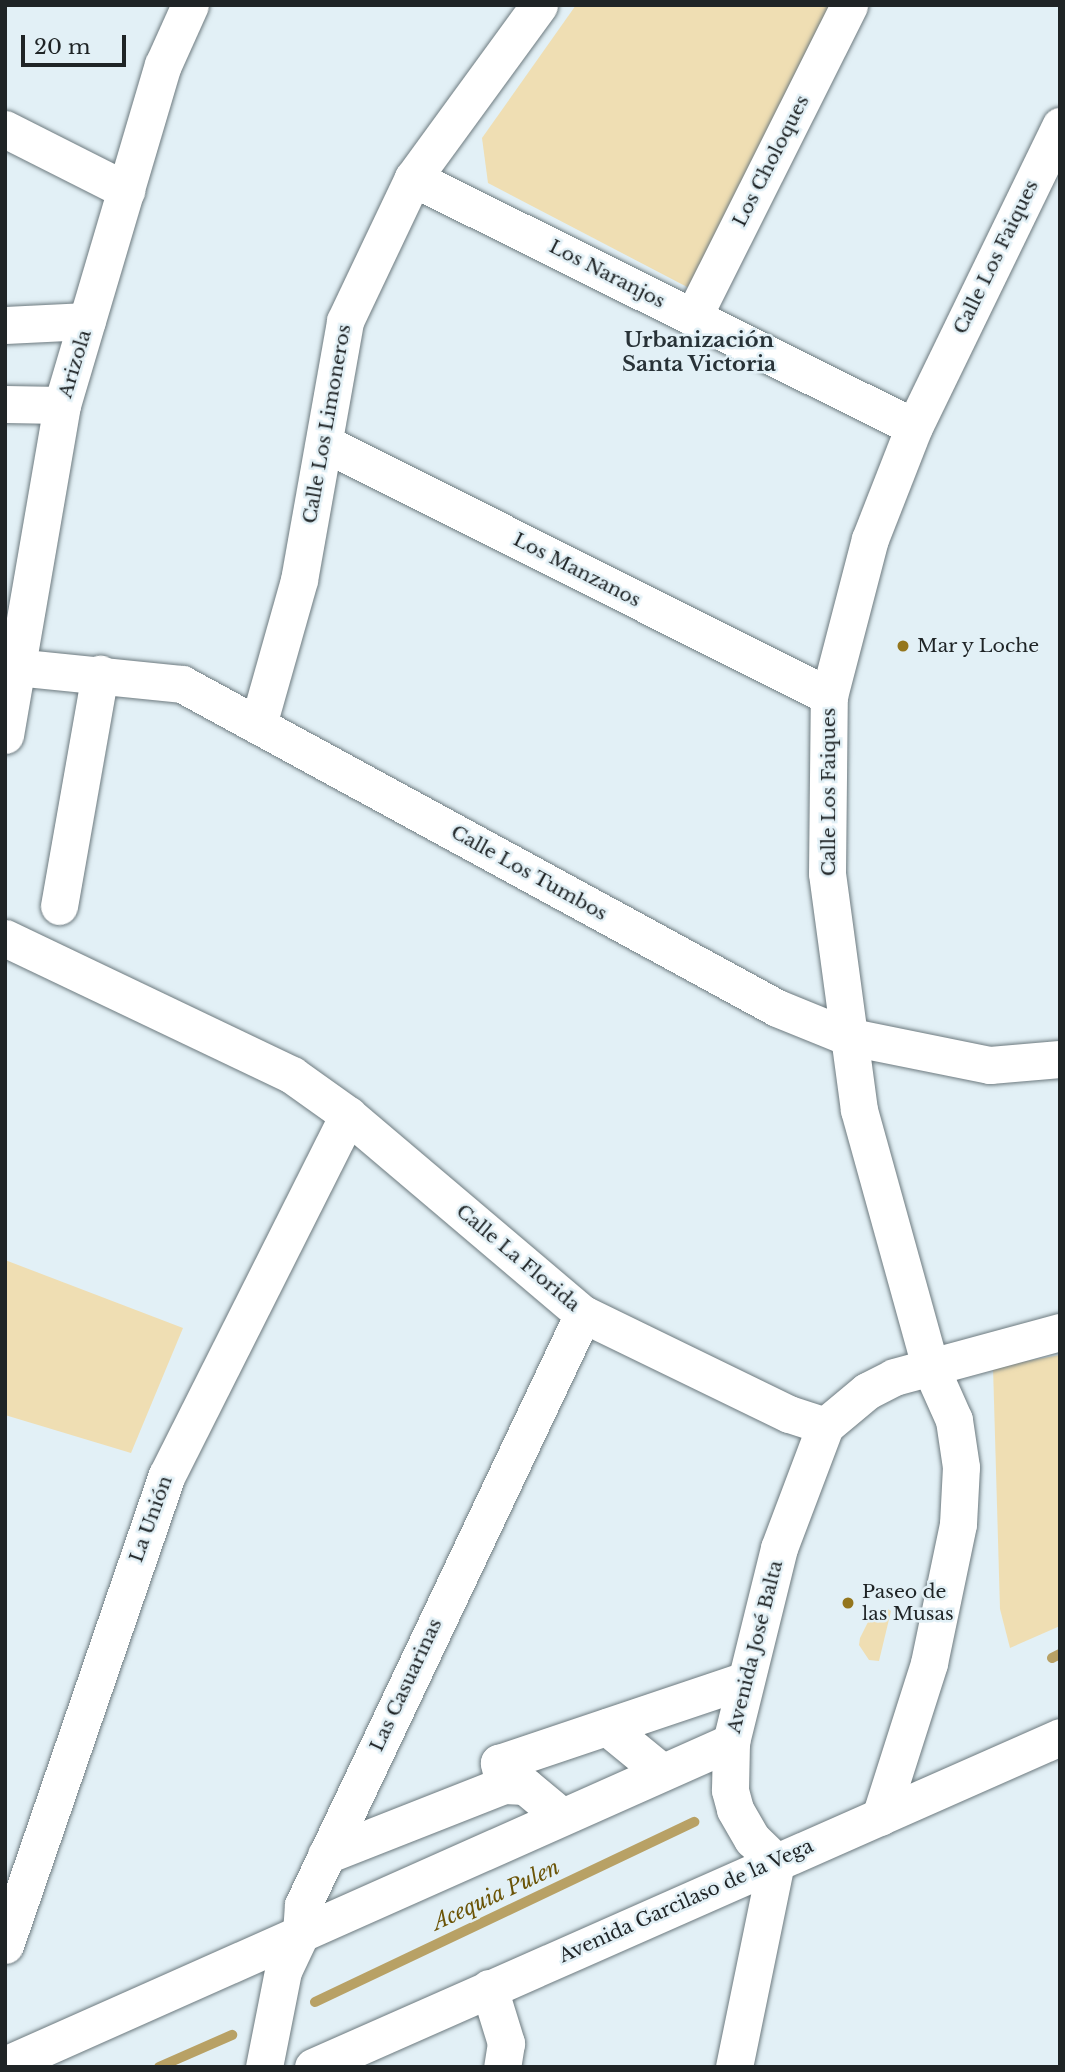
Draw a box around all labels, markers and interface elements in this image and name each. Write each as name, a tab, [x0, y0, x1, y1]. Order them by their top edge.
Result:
scale bar	[24, 21, 130, 65]
text: 20 m	[34, 34, 91, 60]
street label: Los Choloques	[728, 92, 814, 230]
street label: Calle Los Faiques	[949, 176, 1043, 338]
street label: Los Naranjos	[545, 235, 669, 313]
street label: Calle Los Limoneros	[298, 323, 356, 525]
street label: Arizola	[54, 327, 96, 401]
district label: Urbanización Santa Victoria	[622, 327, 776, 377]
street label: Los Manzanos	[509, 528, 645, 612]
place label: Mar y Loche	[917, 635, 1041, 657]
marker: Mar y Loche	[895, 638, 911, 654]
street label: Calle Los Faiques	[818, 708, 840, 876]
street label: Calle Los Tumbos	[447, 820, 611, 926]
street label: Calle La Florida	[452, 1200, 584, 1316]
street label: La Unión	[125, 1473, 177, 1565]
street label: Avenida José Balta	[722, 1558, 788, 1736]
place label: Paseo de las Musas	[862, 1581, 954, 1625]
marker: Paseo de las Musas	[840, 1595, 856, 1611]
street label: Las Casuarinas	[365, 1615, 447, 1755]
street label: Avenida Garcilaso de la Vega	[555, 1834, 817, 1968]
water label: Acequia Pulen	[428, 1854, 564, 1936]

